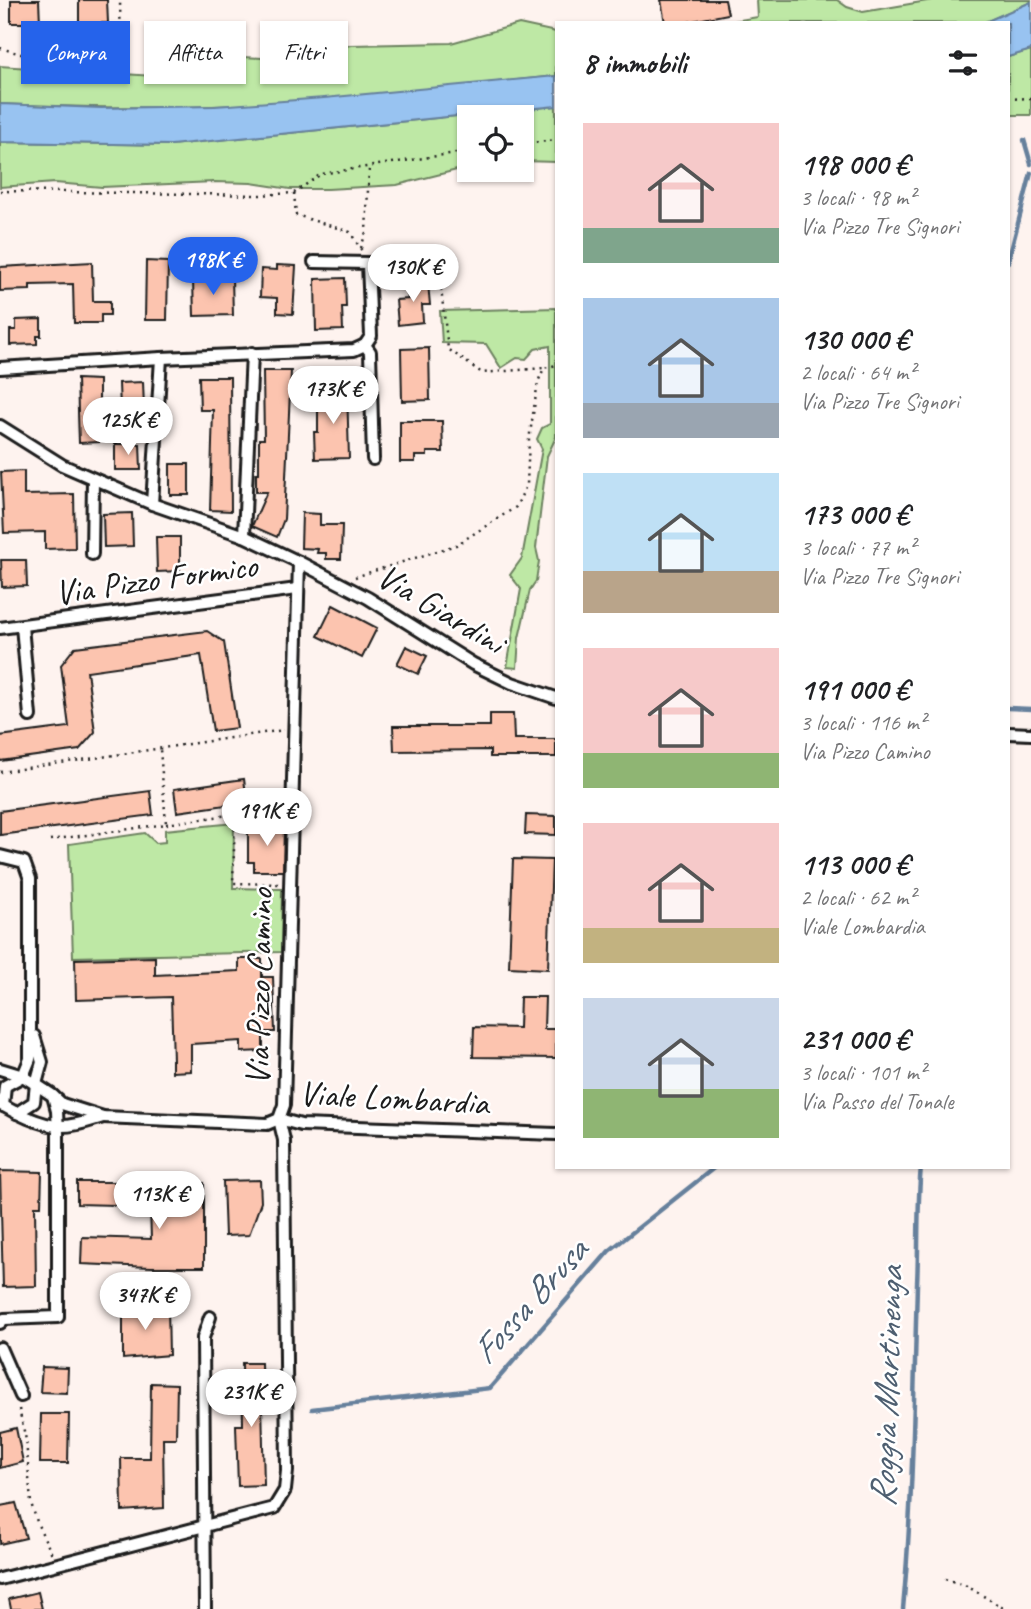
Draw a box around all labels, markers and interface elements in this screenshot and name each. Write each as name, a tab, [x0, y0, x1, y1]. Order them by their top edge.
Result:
chip: Compra	[21, 21, 130, 84]
chip: Affitta	[144, 21, 246, 84]
chip: Filtri	[260, 21, 348, 84]
text: 8 immobili	[583, 44, 686, 82]
icon: filters	[944, 44, 982, 82]
map controls	[457, 105, 534, 182]
button: locate	[457, 105, 534, 182]
text: 198 000 €	[800, 145, 909, 183]
icon: home	[639, 151, 723, 235]
text: 3 locali · 98 m²	[800, 183, 915, 212]
text: Via Pizzo Tre Signori	[800, 212, 959, 241]
pin: 198K €	[156, 238, 270, 297]
pin: 130K €	[356, 244, 470, 304]
text: 198K €	[184, 245, 242, 274]
text: 130K €	[384, 252, 442, 281]
text: 130 000 €	[800, 320, 909, 358]
icon: home	[639, 326, 723, 410]
text: 2 locali · 64 m²	[800, 358, 915, 387]
pin: 173K €	[276, 366, 390, 426]
text: 173K €	[304, 374, 362, 403]
text: Via Pizzo Tre Signori	[800, 387, 959, 416]
pin: 125K €	[71, 398, 185, 457]
text: 125K €	[99, 405, 157, 434]
text: 173 000 €	[800, 495, 909, 533]
icon: home	[639, 501, 723, 585]
text: 3 locali · 77 m²	[800, 533, 915, 562]
street label: Via Pizzo Formico	[52, 542, 262, 615]
street label: Via Giardini	[369, 553, 517, 667]
text: Via Pizzo Tre Signori	[800, 562, 959, 591]
text: 191 000 €	[800, 670, 909, 708]
icon: home	[639, 676, 723, 760]
text: 3 locali · 116 m²	[800, 708, 926, 737]
text: Via Pizzo Camino	[800, 737, 930, 766]
pin: 191K €	[210, 788, 324, 848]
text: 191K €	[238, 796, 296, 825]
text: 113 000 €	[800, 845, 909, 883]
icon: home	[639, 851, 723, 935]
text: 2 locali · 62 m²	[800, 883, 915, 912]
street label: Via Pizzo Camino	[235, 886, 283, 1086]
text: Viale Lombardia	[800, 912, 925, 941]
text: 231 000 €	[800, 1020, 909, 1058]
icon: home	[639, 1026, 723, 1110]
text: 3 locali · 101 m²	[800, 1058, 926, 1087]
street label: Viale Lombardia	[298, 1071, 493, 1126]
text: Via Passo del Tonale	[800, 1087, 953, 1116]
pin: 113K €	[102, 1172, 216, 1231]
text: 113K €	[130, 1179, 188, 1208]
water label: Fossa Brusa	[460, 1226, 600, 1374]
water label: Roggia Martinenga	[858, 1263, 914, 1508]
pin: 347K €	[88, 1272, 202, 1332]
text: 347K €	[116, 1280, 174, 1309]
pin: 231K €	[194, 1370, 308, 1429]
text: 231K €	[222, 1377, 280, 1406]

